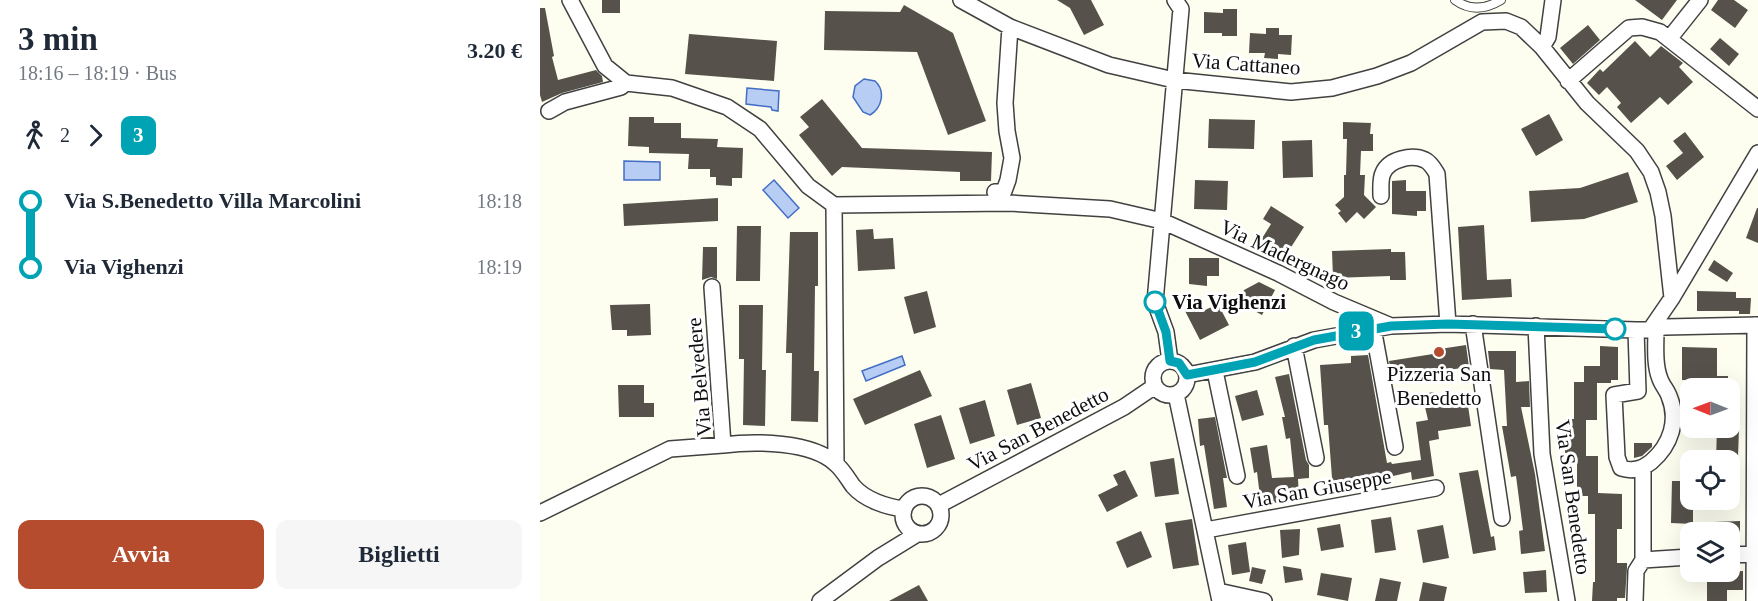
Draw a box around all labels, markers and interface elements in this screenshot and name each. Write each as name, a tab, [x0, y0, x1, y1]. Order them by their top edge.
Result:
text: 3 min	[18, 21, 98, 57]
text: 3.20 €	[467, 38, 522, 63]
street label: Via Cattaneo	[1191, 48, 1301, 80]
text: 18:16 – 18:19 · Bus	[18, 62, 177, 84]
icon: walk	[18, 119, 51, 152]
icon: forward	[79, 119, 112, 152]
text: 3	[133, 123, 144, 147]
text: 2	[60, 124, 70, 146]
text: Via S.Benedetto Villa Marcolini	[64, 188, 361, 213]
text: 18:18	[476, 190, 522, 212]
street label: Via Madergnago	[1216, 215, 1354, 295]
text: Via Vighenzi	[64, 254, 184, 279]
text: 18:19	[476, 256, 522, 278]
place label: Via Vighenzi	[1172, 290, 1286, 314]
marker: Via Vighenzi	[1144, 291, 1166, 313]
line badge: 3	[1336, 312, 1376, 350]
street label: Via Belvedere	[682, 316, 716, 438]
unlabelled marker	[1604, 318, 1626, 340]
text: 3	[1351, 319, 1361, 343]
marker: Pizzeria San Benedetto	[1432, 345, 1446, 359]
place label: Pizzeria San Benedetto	[1387, 362, 1492, 410]
north arrow	[1680, 378, 1740, 438]
map controls	[1680, 378, 1740, 582]
street label: Via San Benedetto	[963, 382, 1113, 476]
street label: Via San Benedetto	[1550, 418, 1596, 576]
button: locate	[1680, 450, 1740, 510]
street label: Via San Giuseppe	[1241, 464, 1393, 514]
button: Avvia	[18, 520, 264, 589]
button: Biglietti	[276, 520, 522, 589]
button: layers	[1680, 522, 1740, 582]

